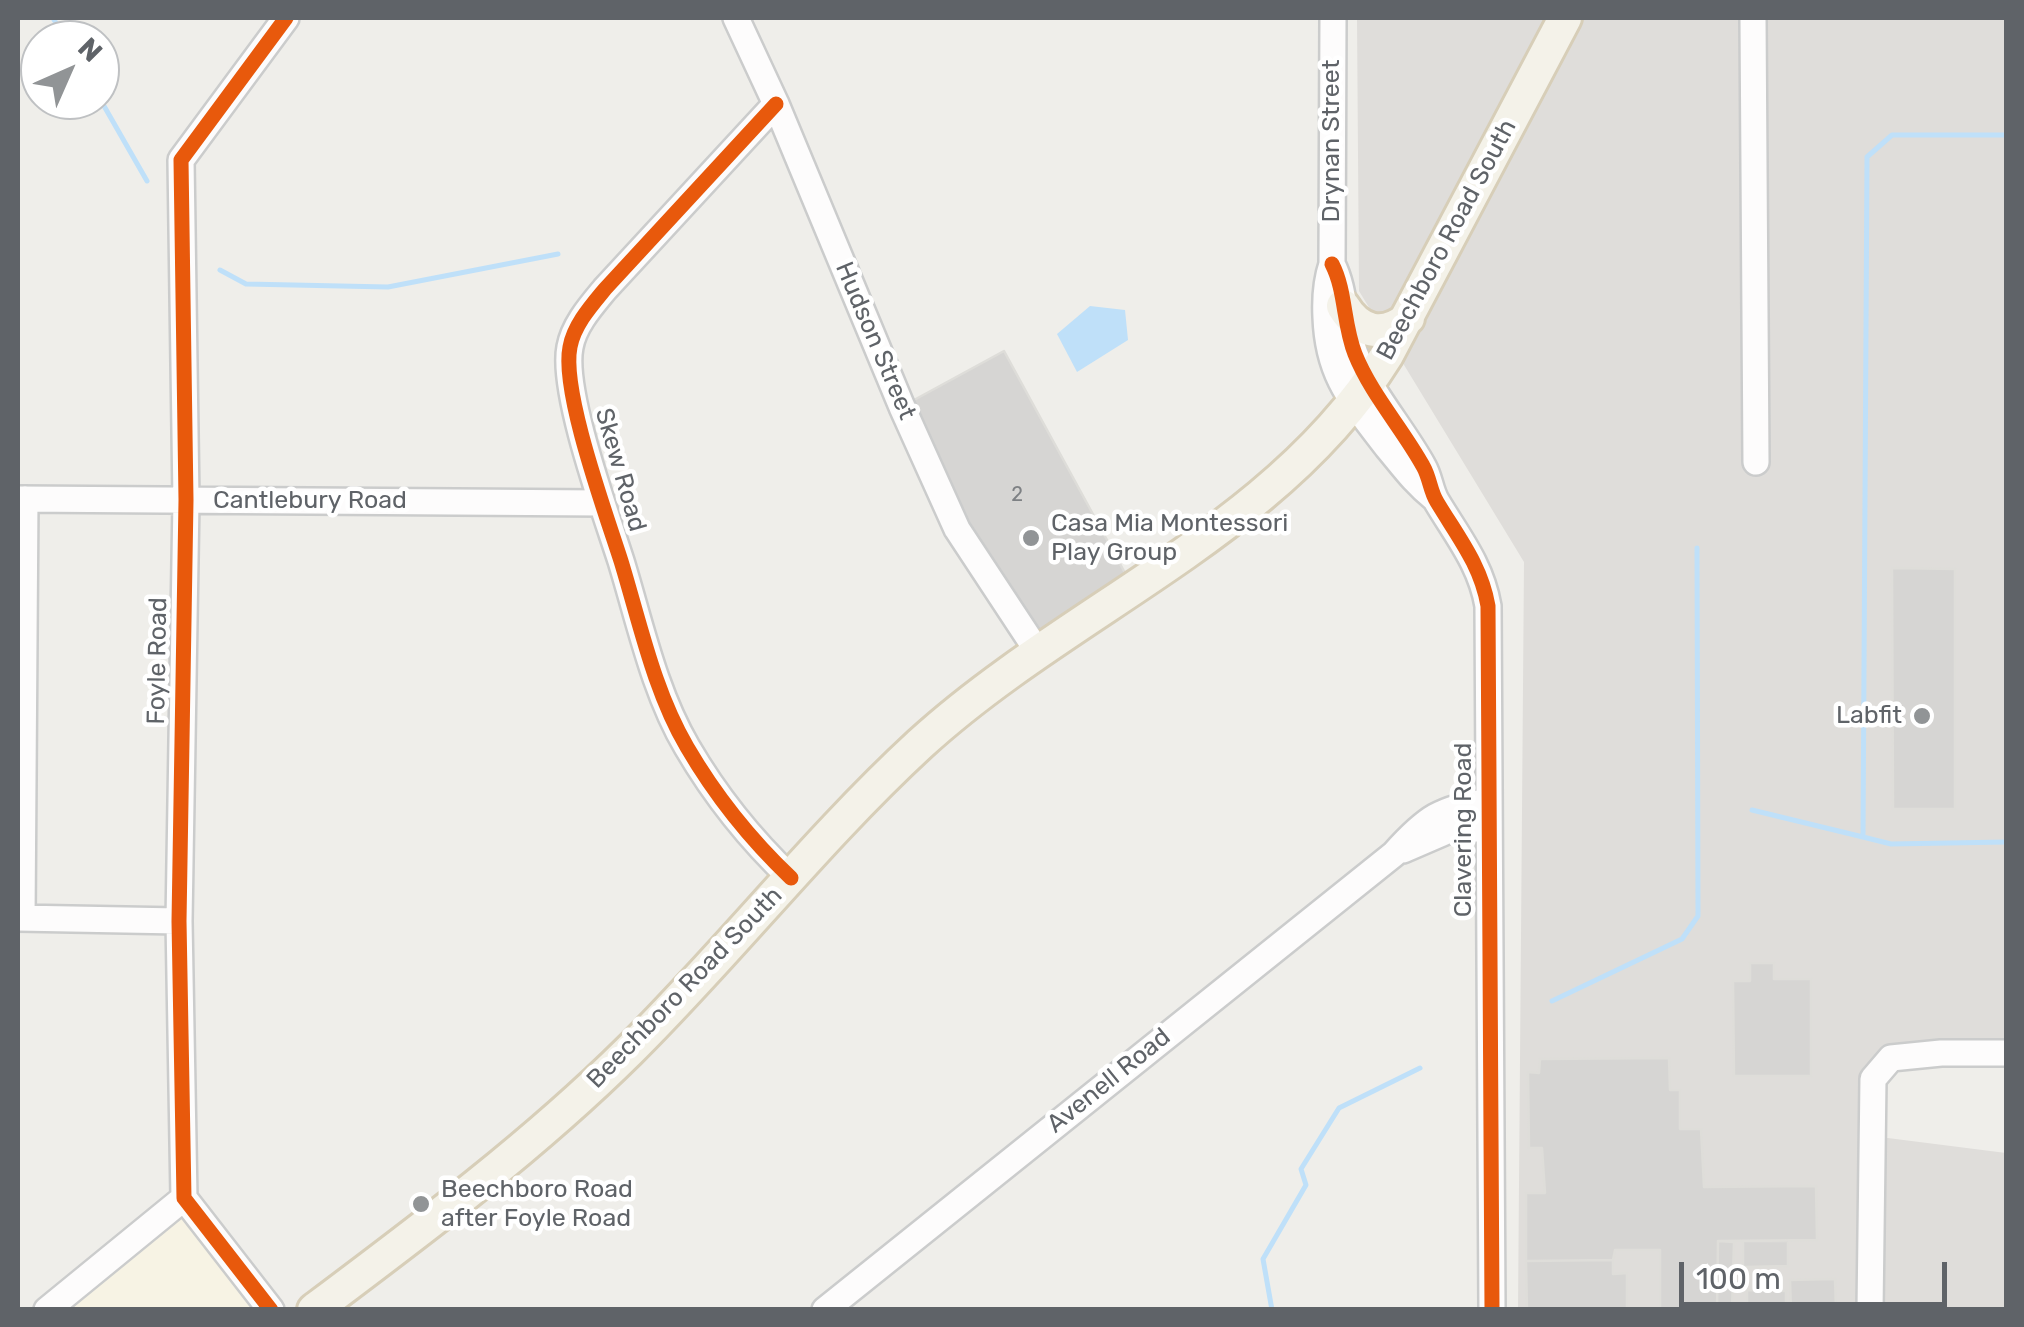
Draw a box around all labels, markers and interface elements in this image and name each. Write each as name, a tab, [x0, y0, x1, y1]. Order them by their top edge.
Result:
north arrow	[20, 20, 120, 120]
text: N	[71, 31, 109, 69]
street label: Drynan Street	[1317, 59, 1347, 223]
street label: Beechboro Road South	[1371, 115, 1523, 365]
street label: Hudson Street	[828, 258, 922, 424]
street label: Skew Road	[588, 405, 652, 535]
house number: 2	[1011, 483, 1023, 507]
street label: Cantlebury Road	[213, 486, 407, 516]
place label: Casa Mia Montessori Play Group	[1051, 509, 1288, 568]
marker: Casa Mia Montessori Play Group	[1020, 527, 1042, 549]
street label: Foyle Road	[142, 597, 174, 725]
place label: Labfit	[1836, 701, 1902, 731]
marker: Labfit	[1911, 705, 1933, 727]
street label: Clavering Road	[1449, 743, 1479, 917]
street label: Beechboro Road South	[581, 881, 789, 1095]
street label: Avenell Road	[1041, 1022, 1177, 1140]
place label: Beechboro Road after Foyle Road	[441, 1175, 633, 1234]
marker: Beechboro Road after Foyle Road	[410, 1193, 432, 1215]
scale bar	[1684, 1242, 1952, 1304]
text: 100 m	[1696, 1261, 1781, 1297]

